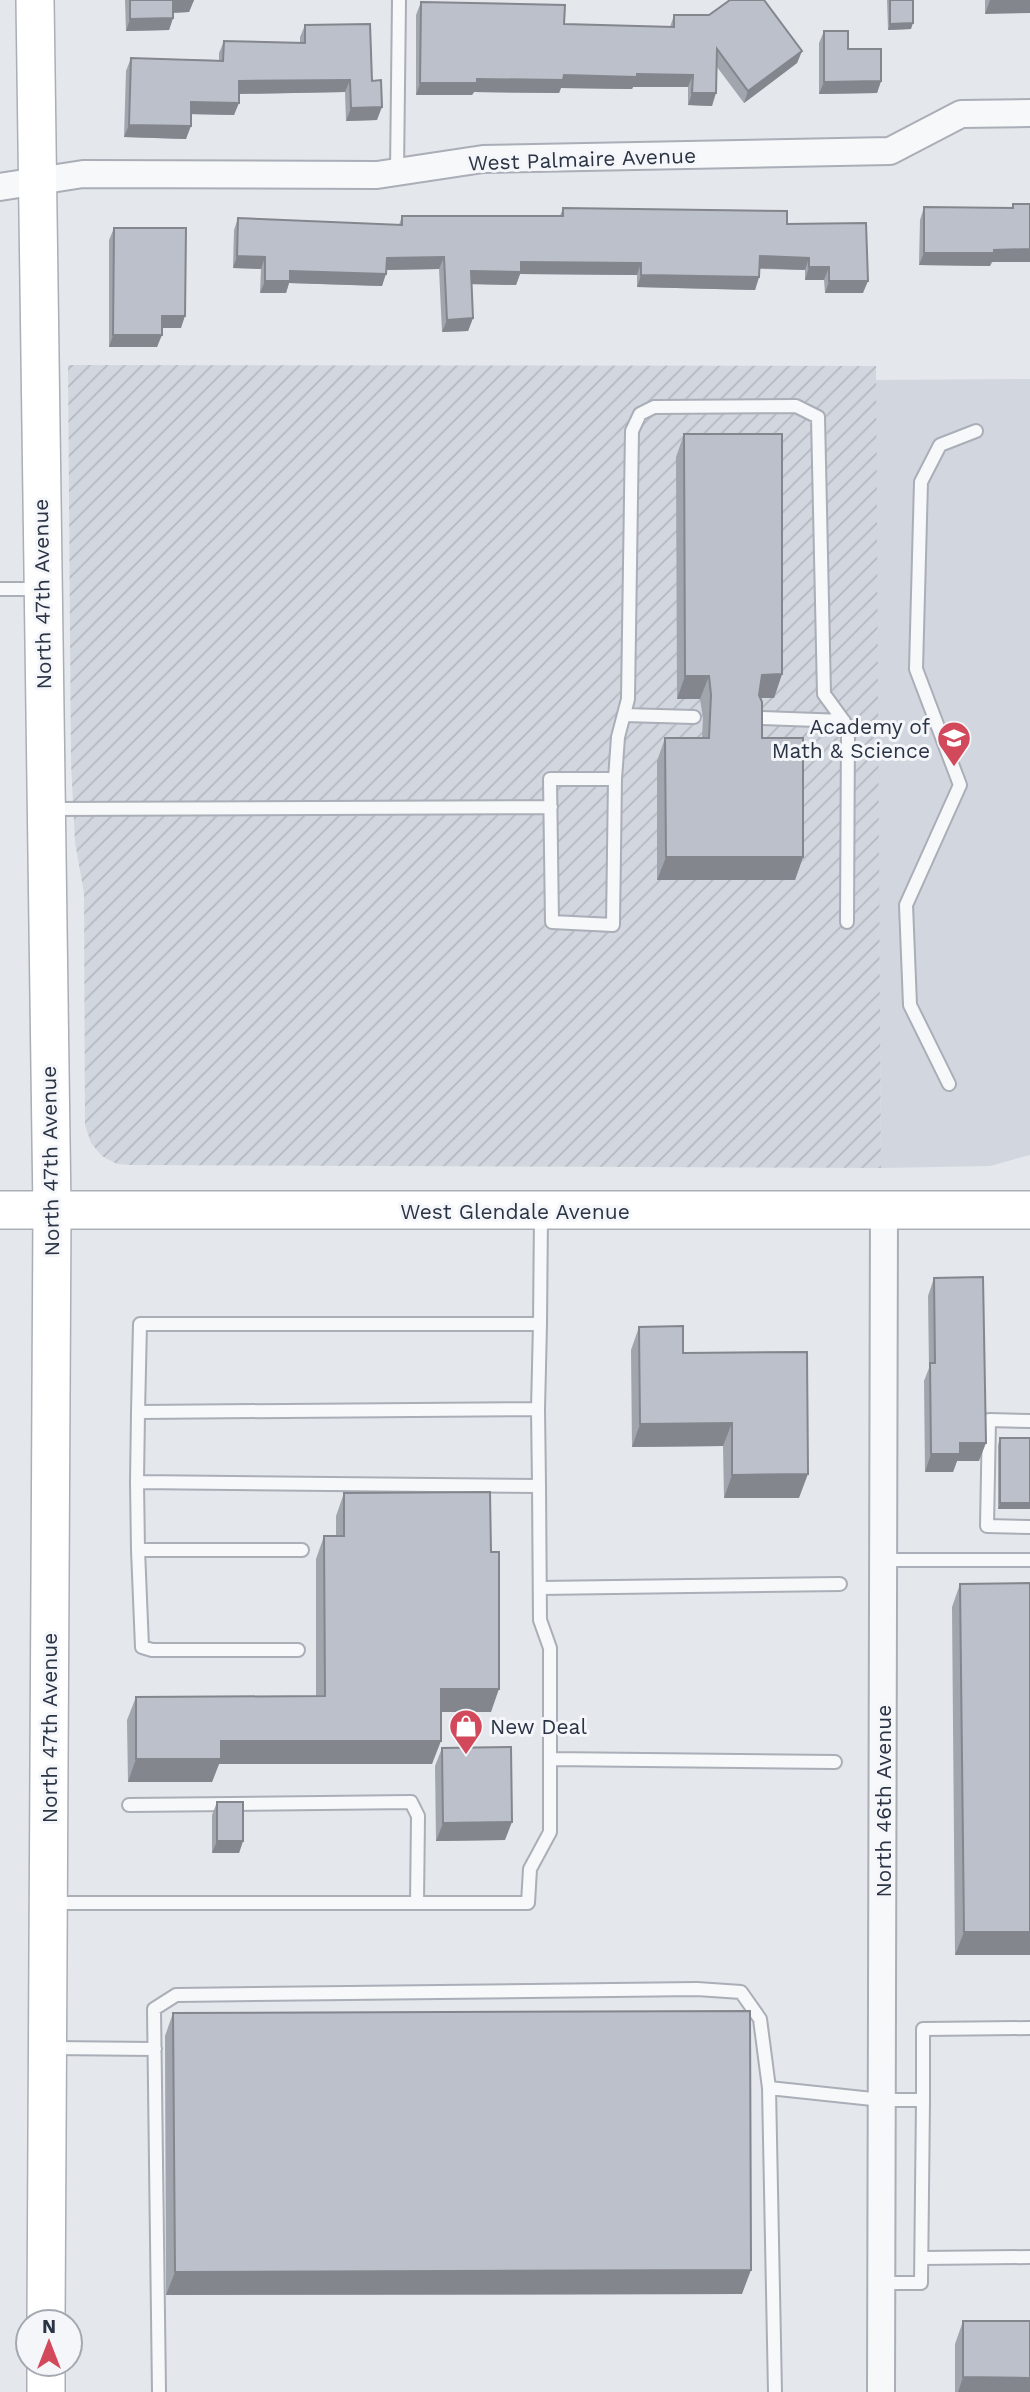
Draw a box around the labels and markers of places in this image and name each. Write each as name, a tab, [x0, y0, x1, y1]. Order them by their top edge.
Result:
place label: Academy of Math & Science	[772, 714, 930, 763]
school or university icon: Academy of Math & Science	[935, 719, 973, 768]
shop icon: New Deal	[447, 1707, 485, 1756]
place label: New Deal	[490, 1714, 588, 1739]

